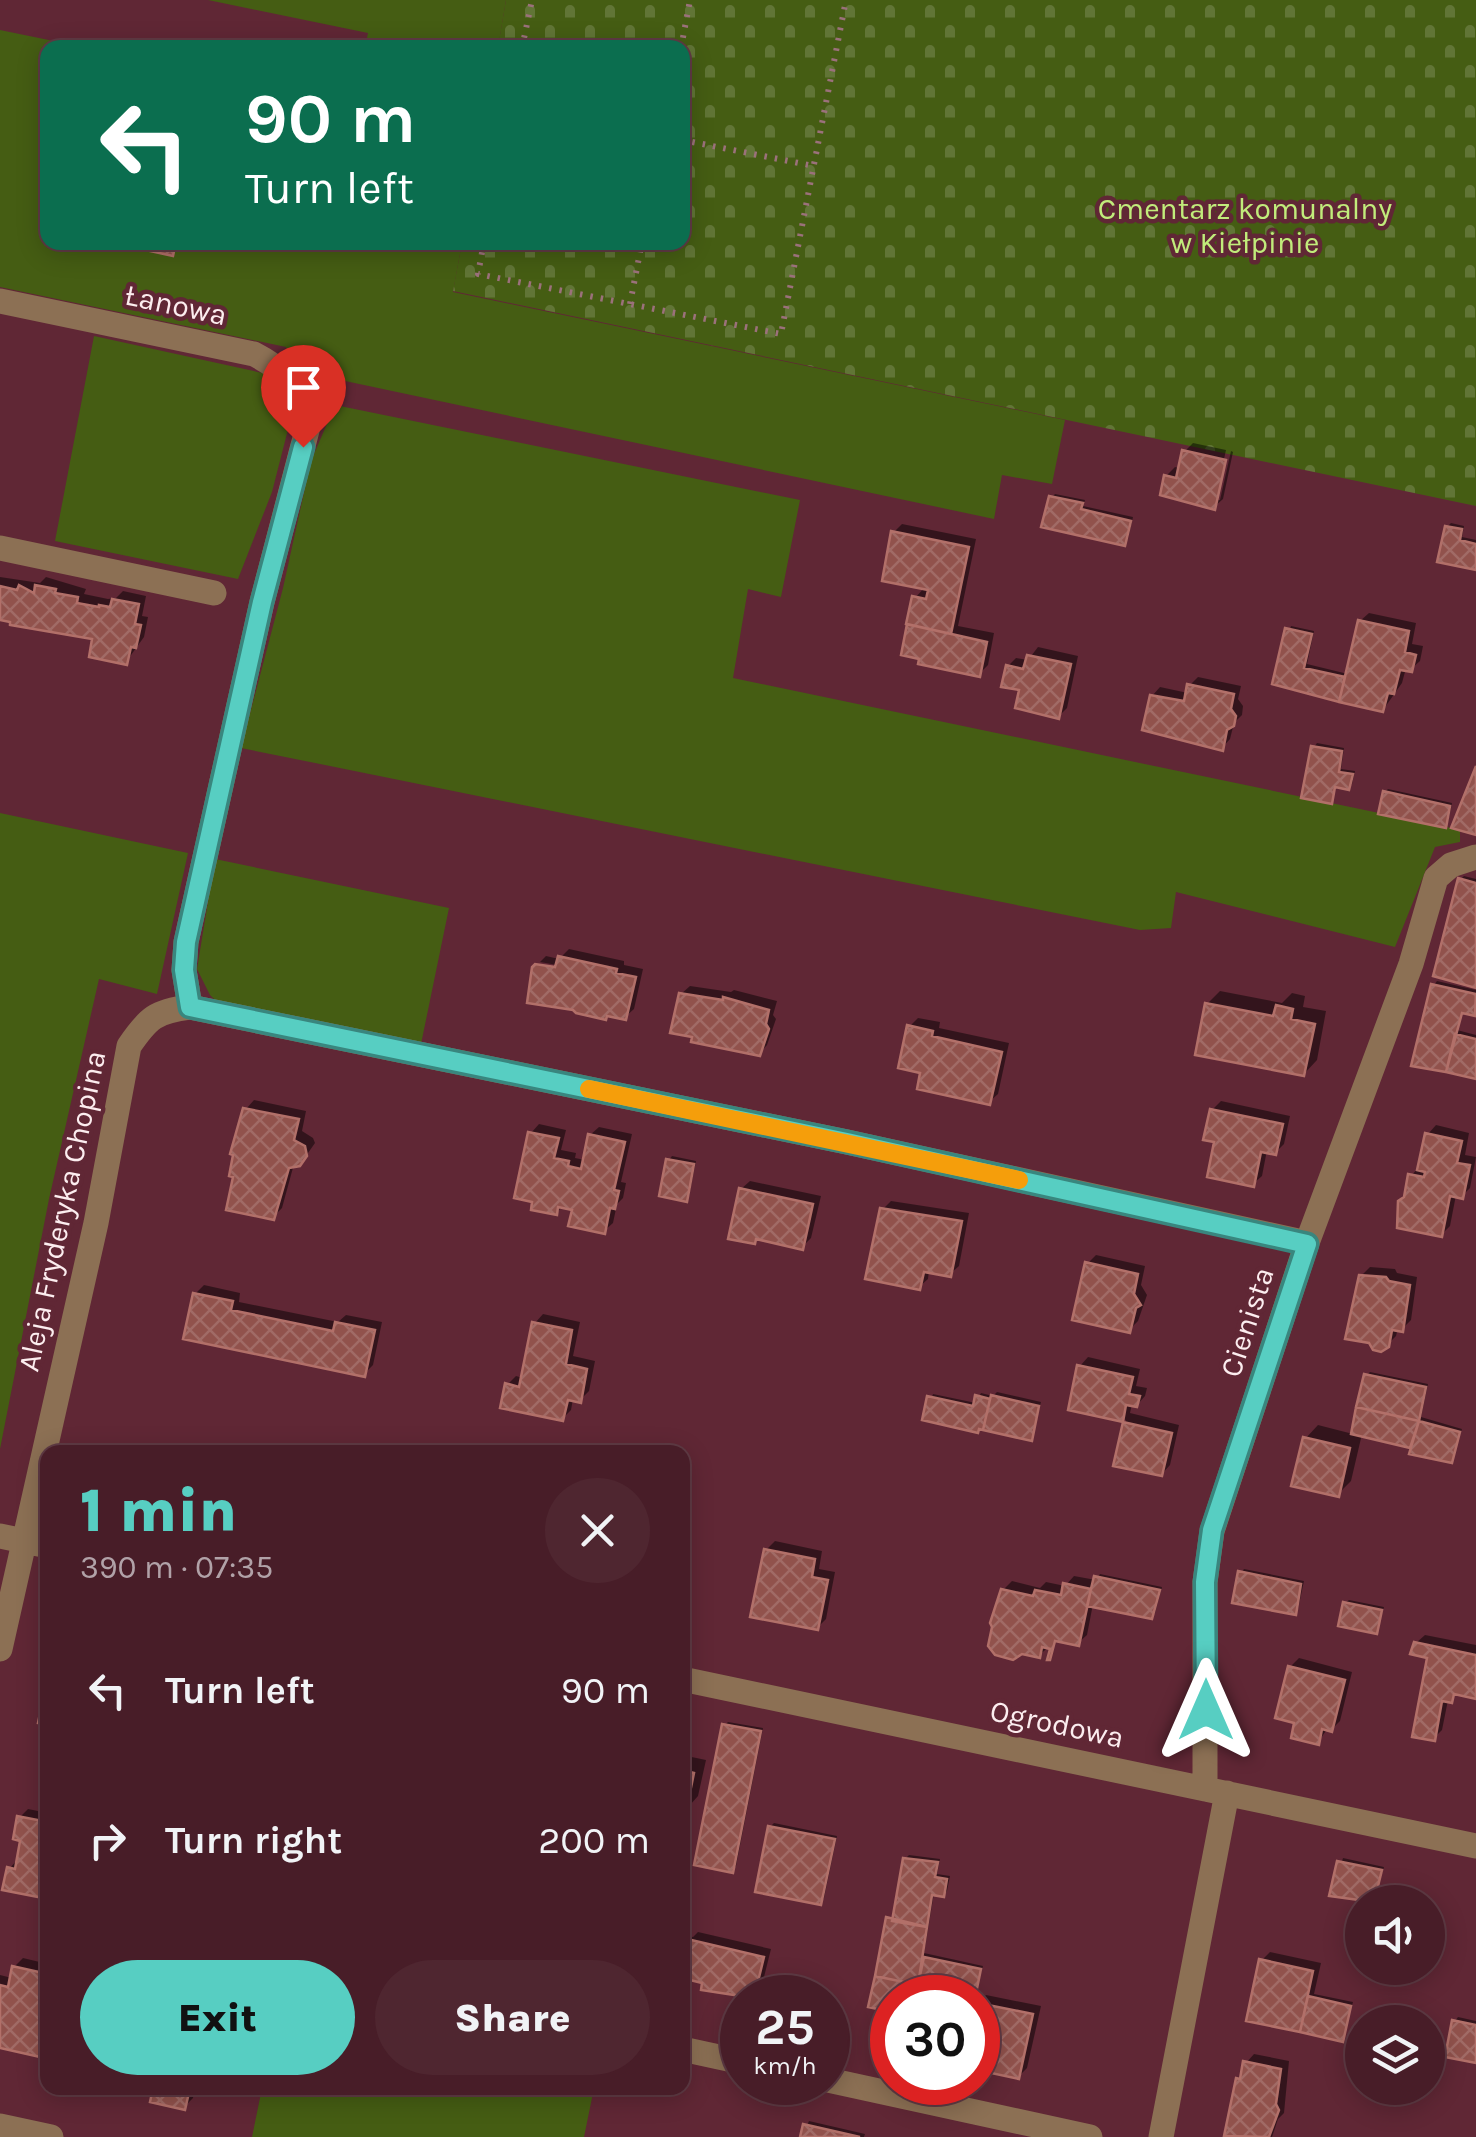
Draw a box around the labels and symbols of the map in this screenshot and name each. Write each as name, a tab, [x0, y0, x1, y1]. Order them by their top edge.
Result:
park label: Cmentarz komunalny w Kiełpinie	[1098, 191, 1392, 261]
street label: Łanowa	[122, 277, 230, 333]
pin	[261, 345, 346, 448]
street label: Aleja Fryderyka Chopina	[10, 1047, 114, 1375]
street label: Cienista	[1212, 1263, 1282, 1381]
position arrow	[1154, 1658, 1258, 1762]
street label: Ogrodowa	[987, 1692, 1127, 1756]
speed limit sign: 30	[870, 1975, 1000, 2105]

